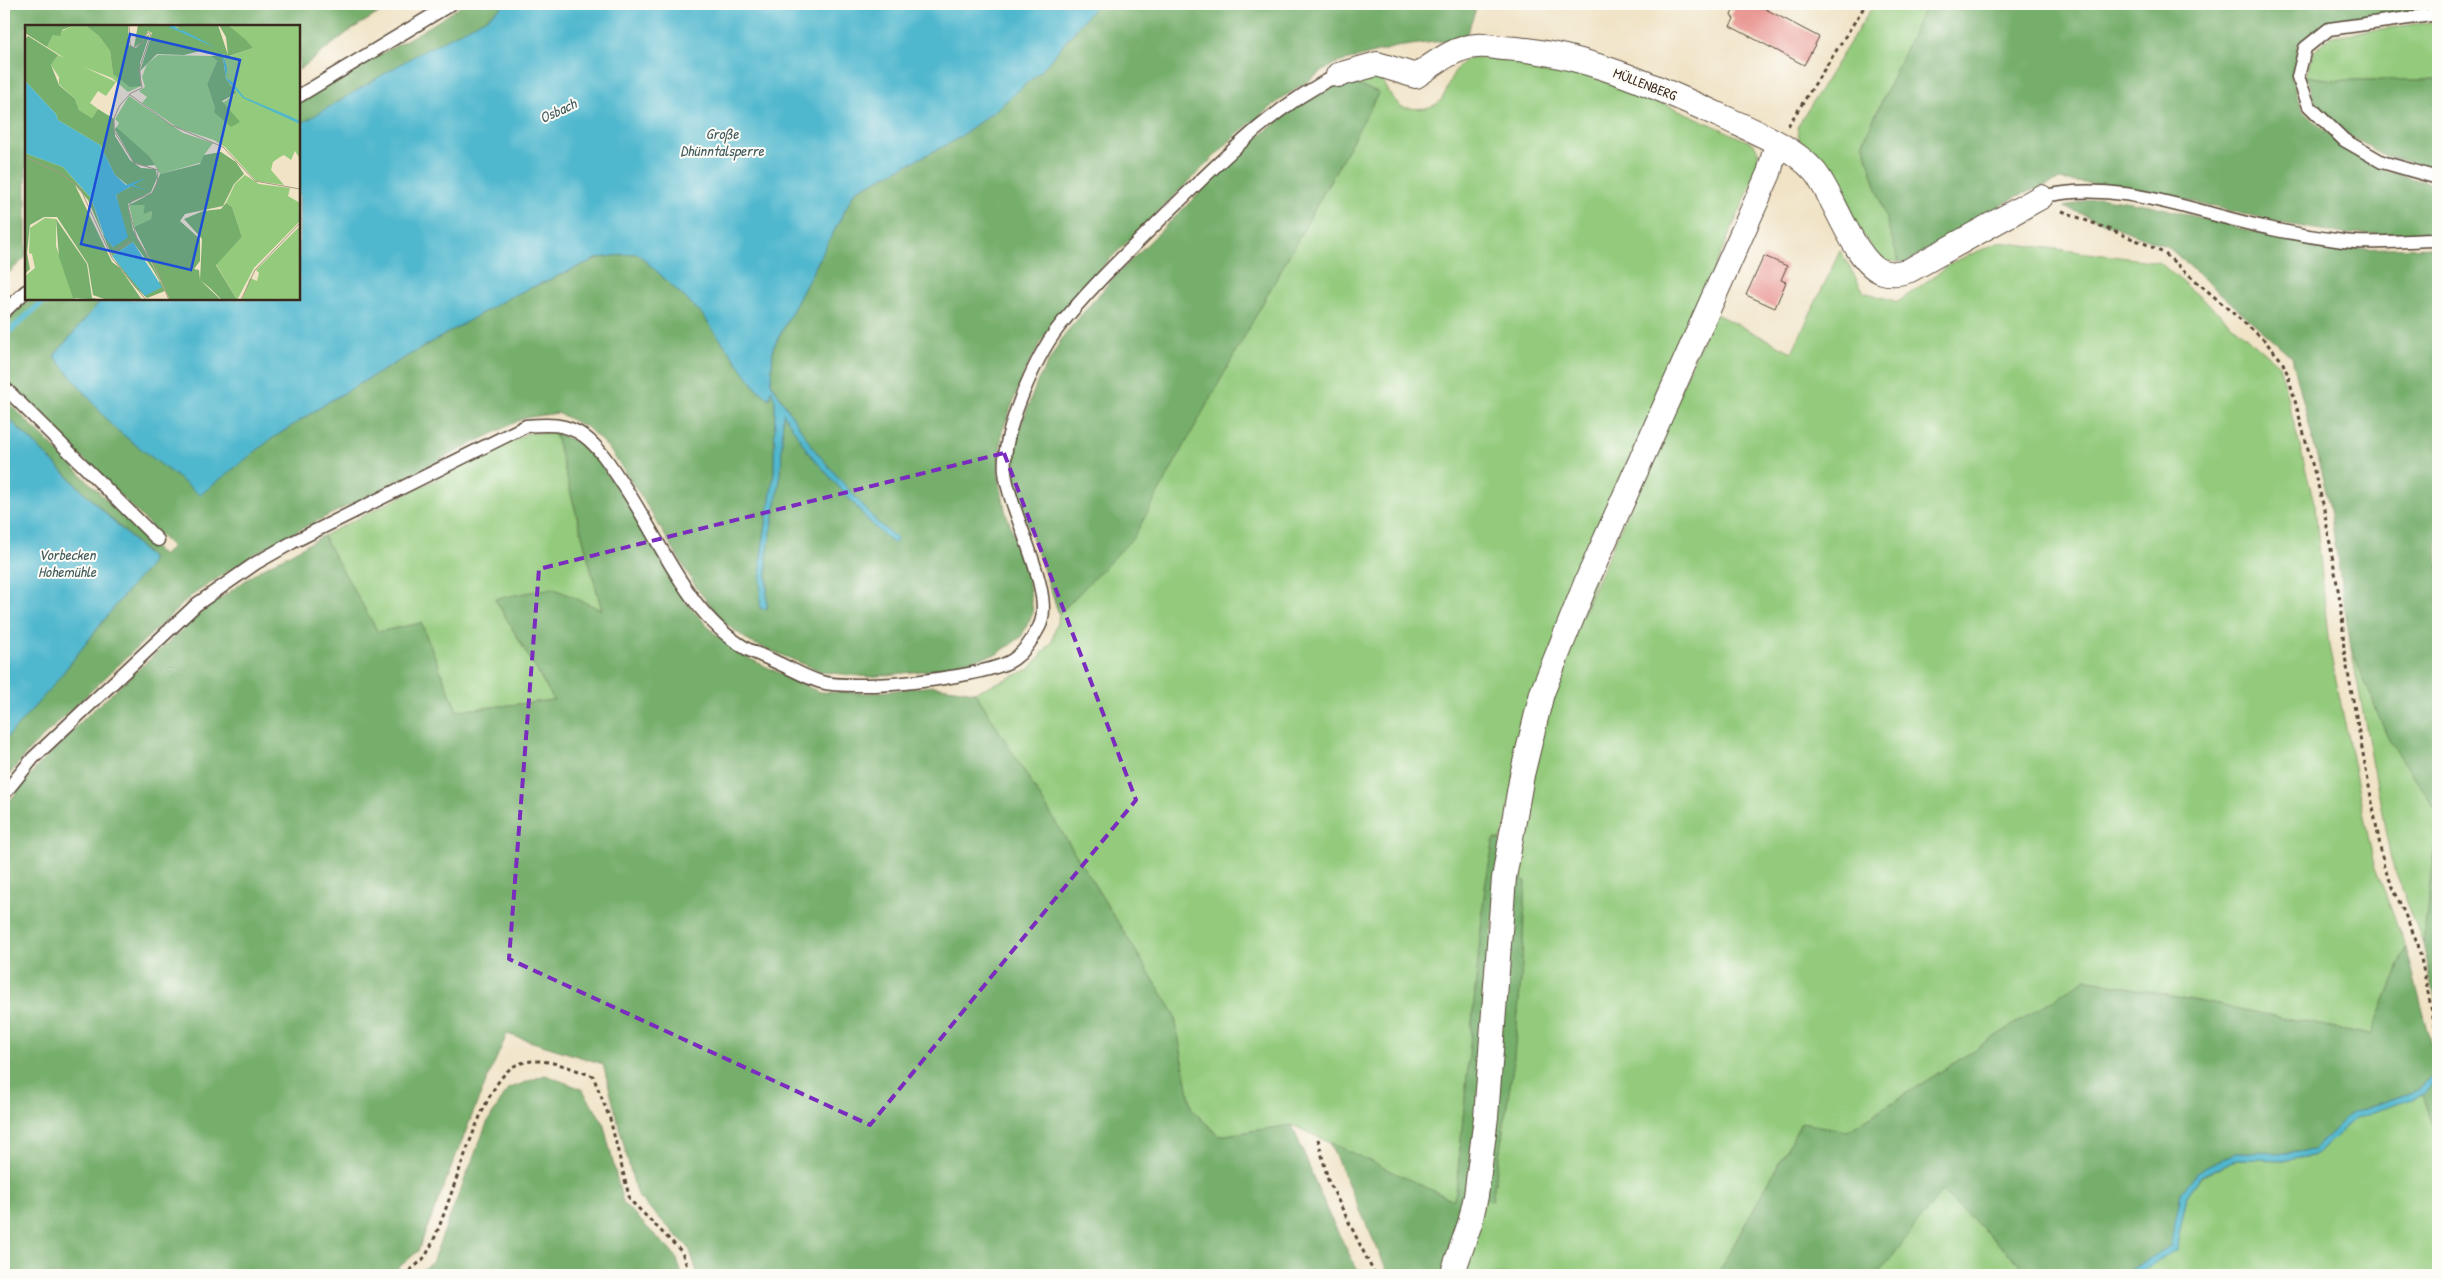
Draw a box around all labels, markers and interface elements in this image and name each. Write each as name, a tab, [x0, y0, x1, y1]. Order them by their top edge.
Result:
inset map	[25, 25, 300, 300]
street label: MÜLLENBERG	[1611, 63, 1680, 104]
water label: Osbach	[536, 92, 581, 128]
water label: Große Dhünntalsperre	[680, 123, 765, 161]
water label: Vorbecken Hohemühle	[38, 544, 97, 582]

